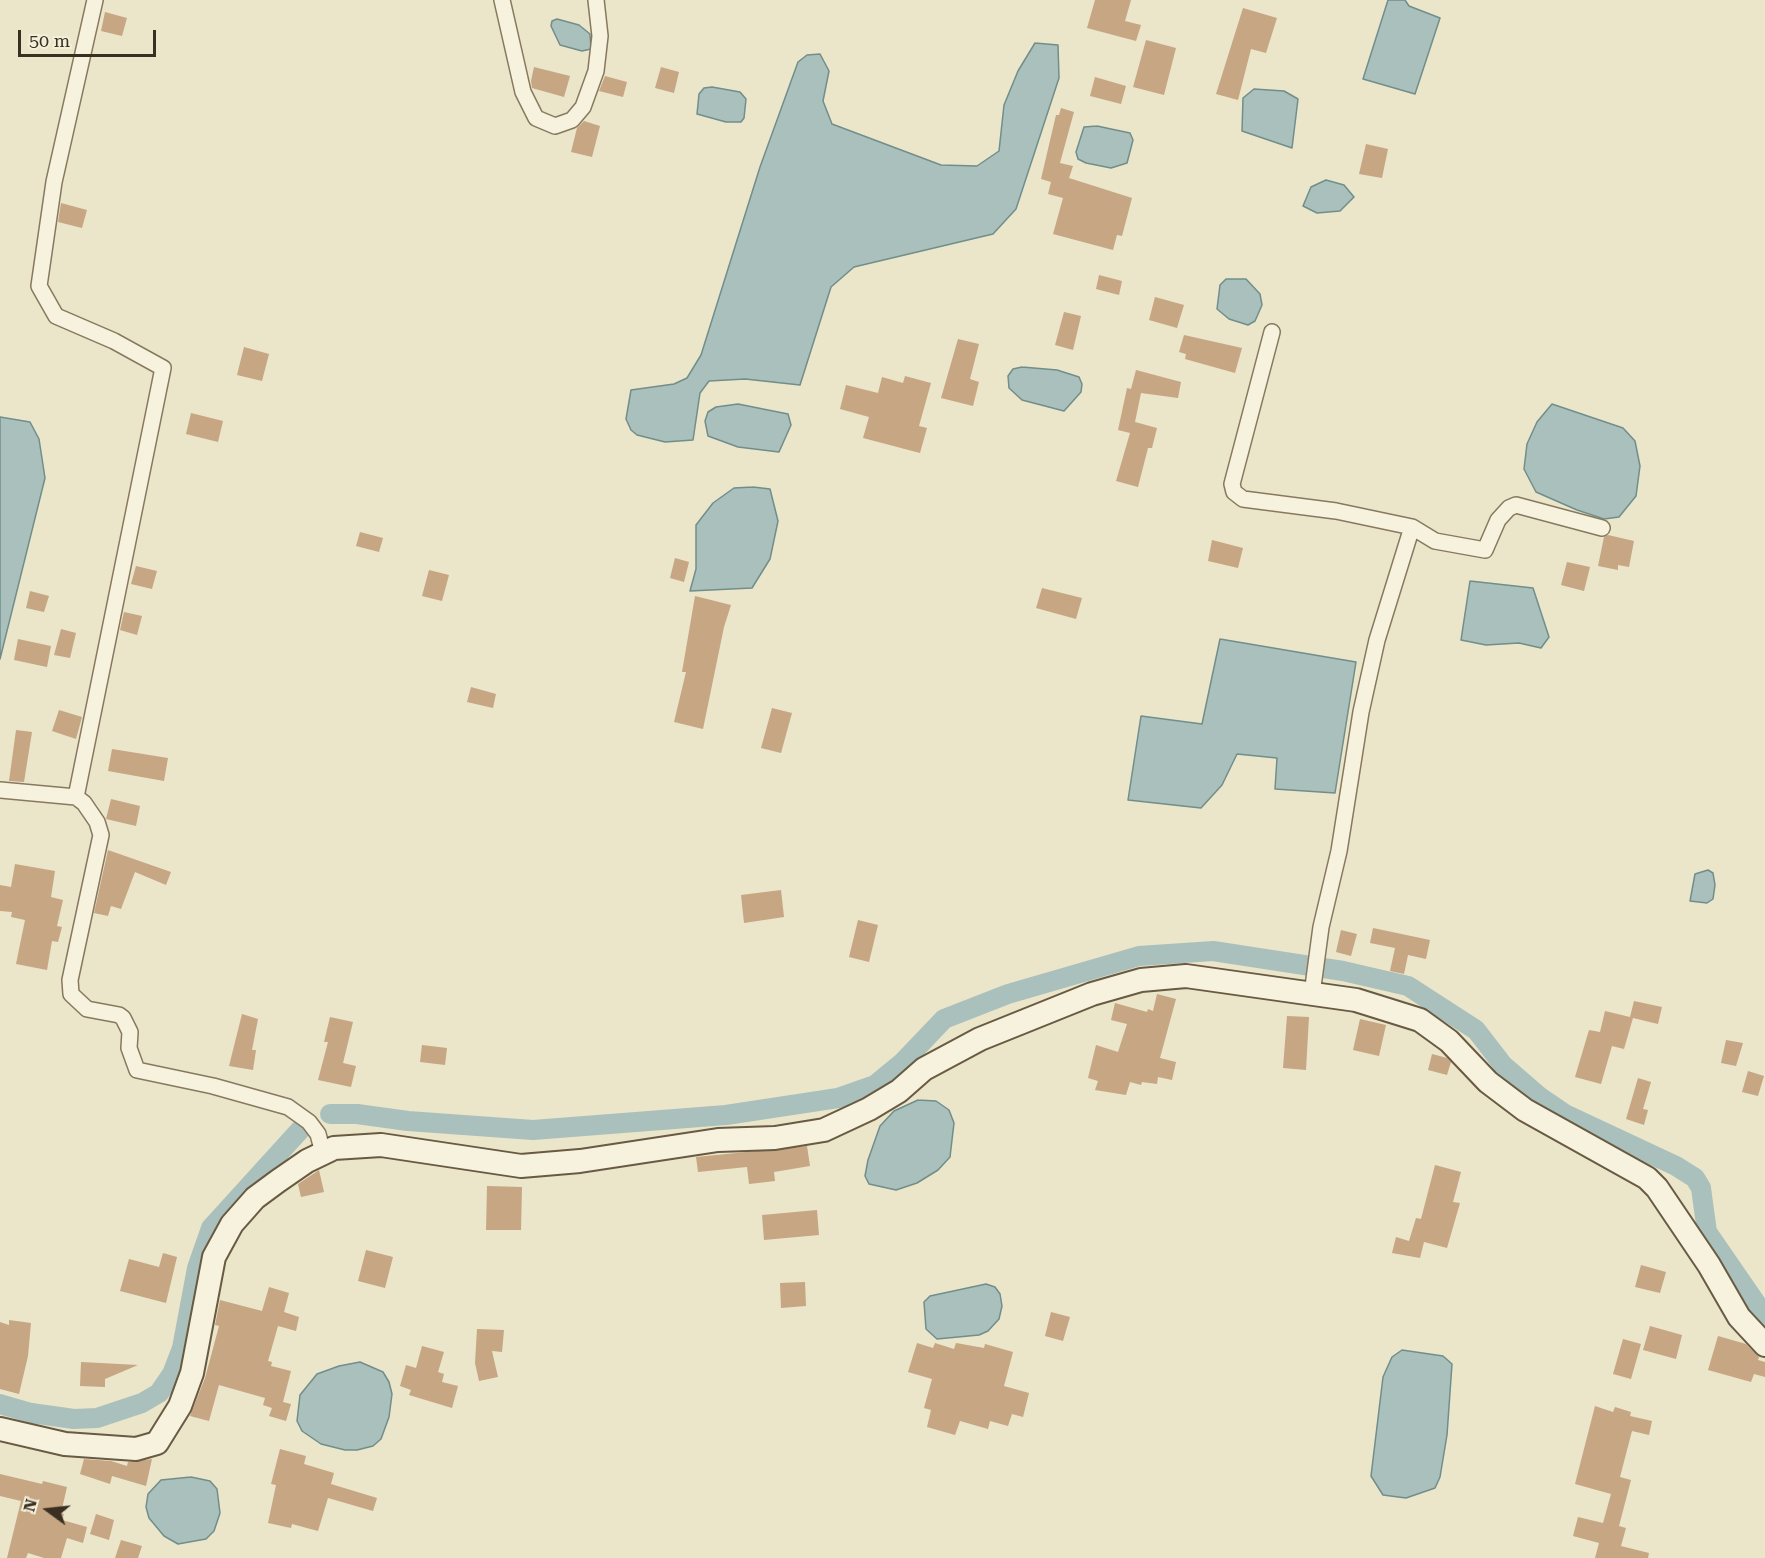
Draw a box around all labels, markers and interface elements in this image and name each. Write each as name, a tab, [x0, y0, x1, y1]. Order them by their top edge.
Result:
scale bar	[21, 18, 159, 56]
text: 50 m	[29, 30, 70, 51]
north arrow	[18, 1480, 78, 1540]
text: N	[19, 1497, 41, 1514]

